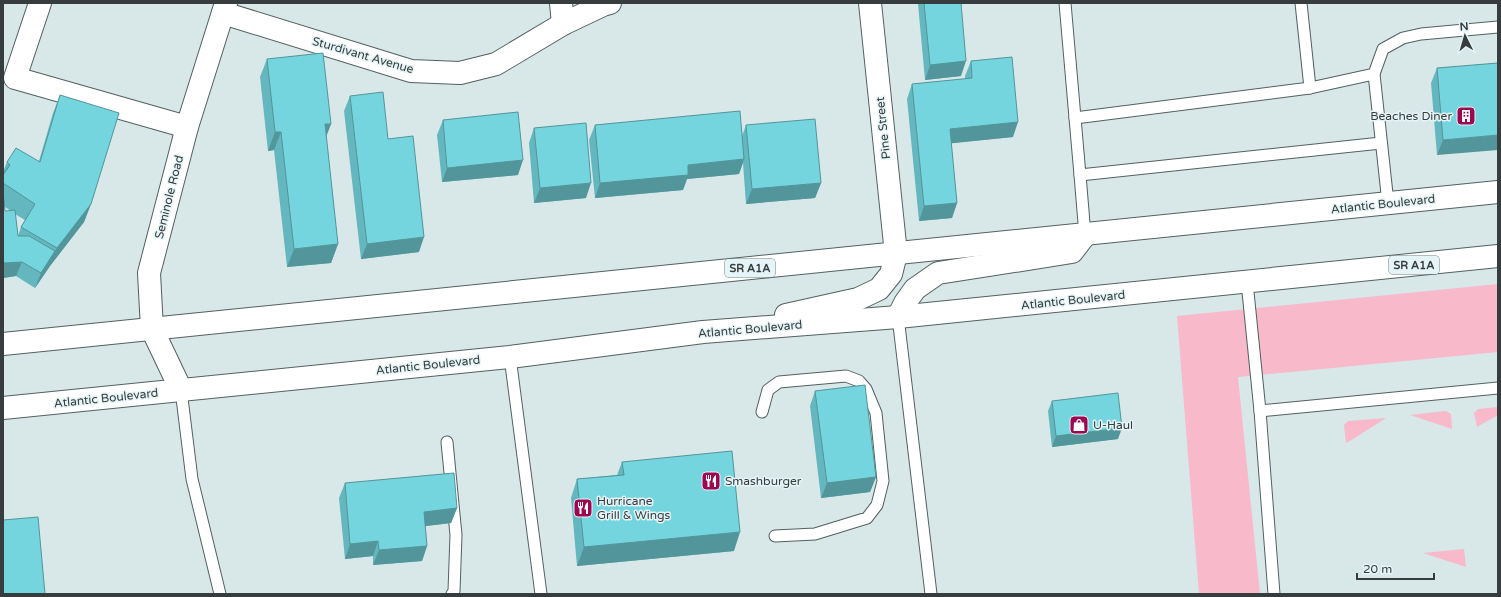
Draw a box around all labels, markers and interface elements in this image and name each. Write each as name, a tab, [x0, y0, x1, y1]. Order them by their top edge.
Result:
north arrow	[1445, 16, 1485, 56]
text: N	[1459, 20, 1469, 33]
street label: Sturdivant Avenue	[311, 34, 416, 76]
street label: Pine Street	[873, 96, 893, 160]
building icon: Beaches Diner	[1455, 105, 1477, 127]
place label: Beaches Diner	[1370, 109, 1452, 123]
street label: Seminole Road	[152, 154, 186, 240]
street label: Atlantic Boulevard	[1330, 192, 1436, 216]
road number: SR A1A	[1389, 256, 1439, 274]
road number: SR A1A	[725, 259, 775, 277]
street label: Atlantic Boulevard	[1020, 288, 1126, 312]
street label: Atlantic Boulevard	[697, 317, 803, 341]
street label: Atlantic Boulevard	[375, 353, 481, 377]
street label: Atlantic Boulevard	[53, 386, 159, 410]
shop icon: U-Haul	[1068, 414, 1090, 436]
place label: U-Haul	[1093, 418, 1133, 432]
restaurant icon: Smashburger	[700, 470, 722, 492]
place label: Smashburger	[725, 474, 802, 488]
place label: Hurricane Grill & Wings	[597, 494, 671, 522]
restaurant icon: Hurricane Grill & Wings	[572, 497, 594, 519]
scale bar	[1357, 555, 1434, 581]
text: 20 m	[1363, 562, 1392, 576]

